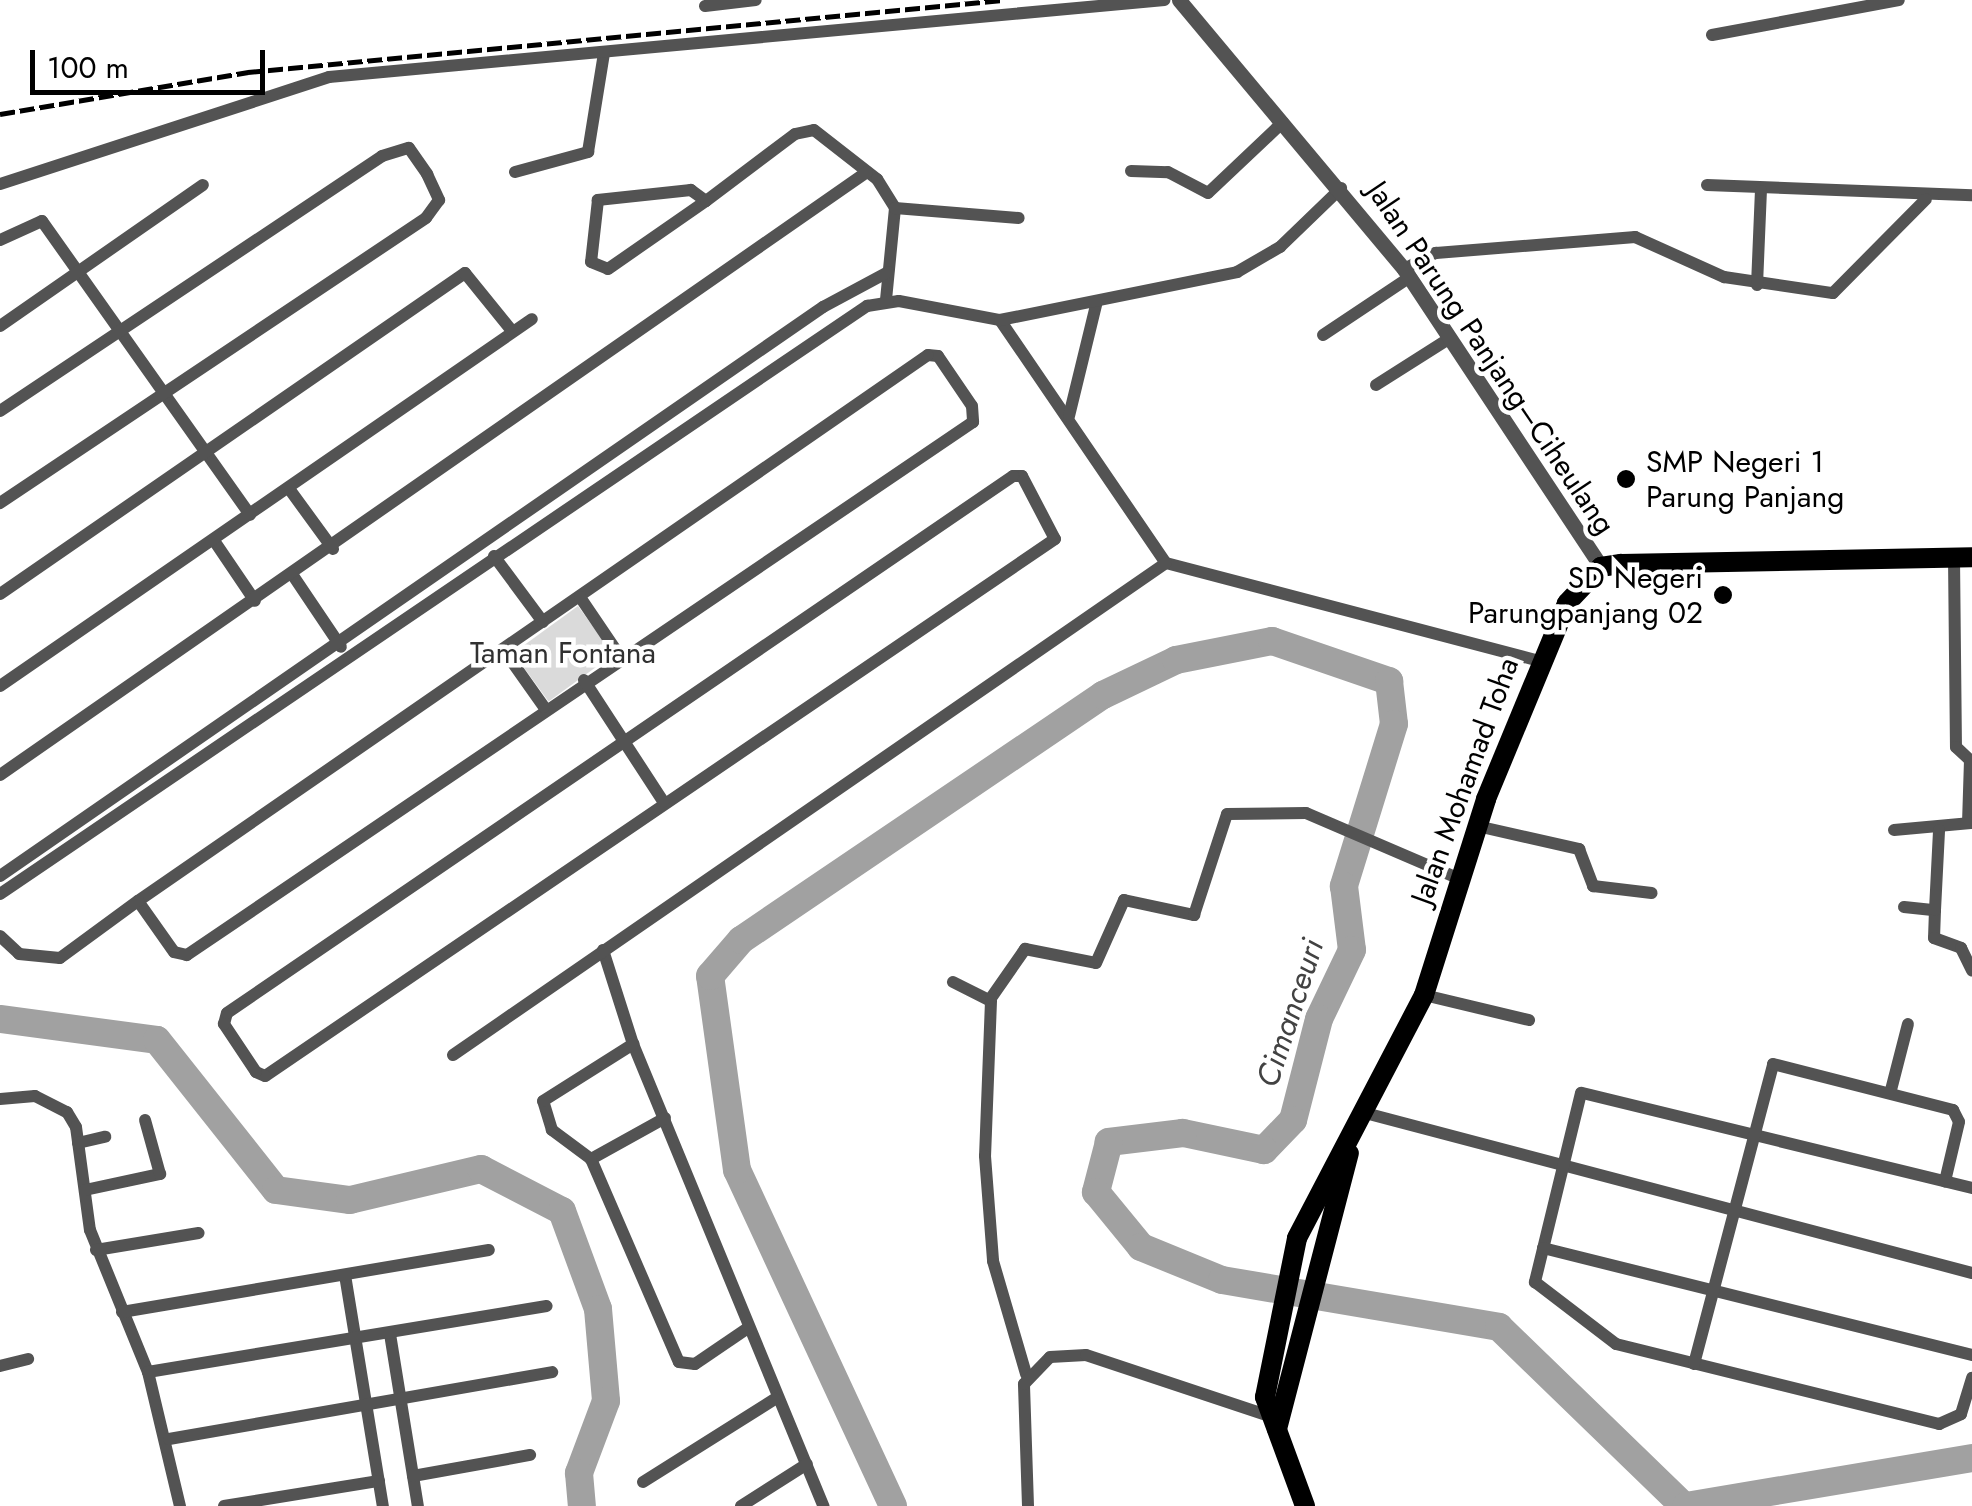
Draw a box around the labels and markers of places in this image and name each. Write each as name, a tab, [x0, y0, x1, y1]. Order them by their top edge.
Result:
place label: SMP Negeri 1 Parung Panjang	[1646, 444, 1844, 514]
marker: SMP Negeri 1 Parung Panjang	[1615, 468, 1637, 490]
place label: SD Negeri Parungpanjang 02	[1468, 560, 1703, 630]
marker: SD Negeri Parungpanjang 02	[1712, 584, 1734, 606]

